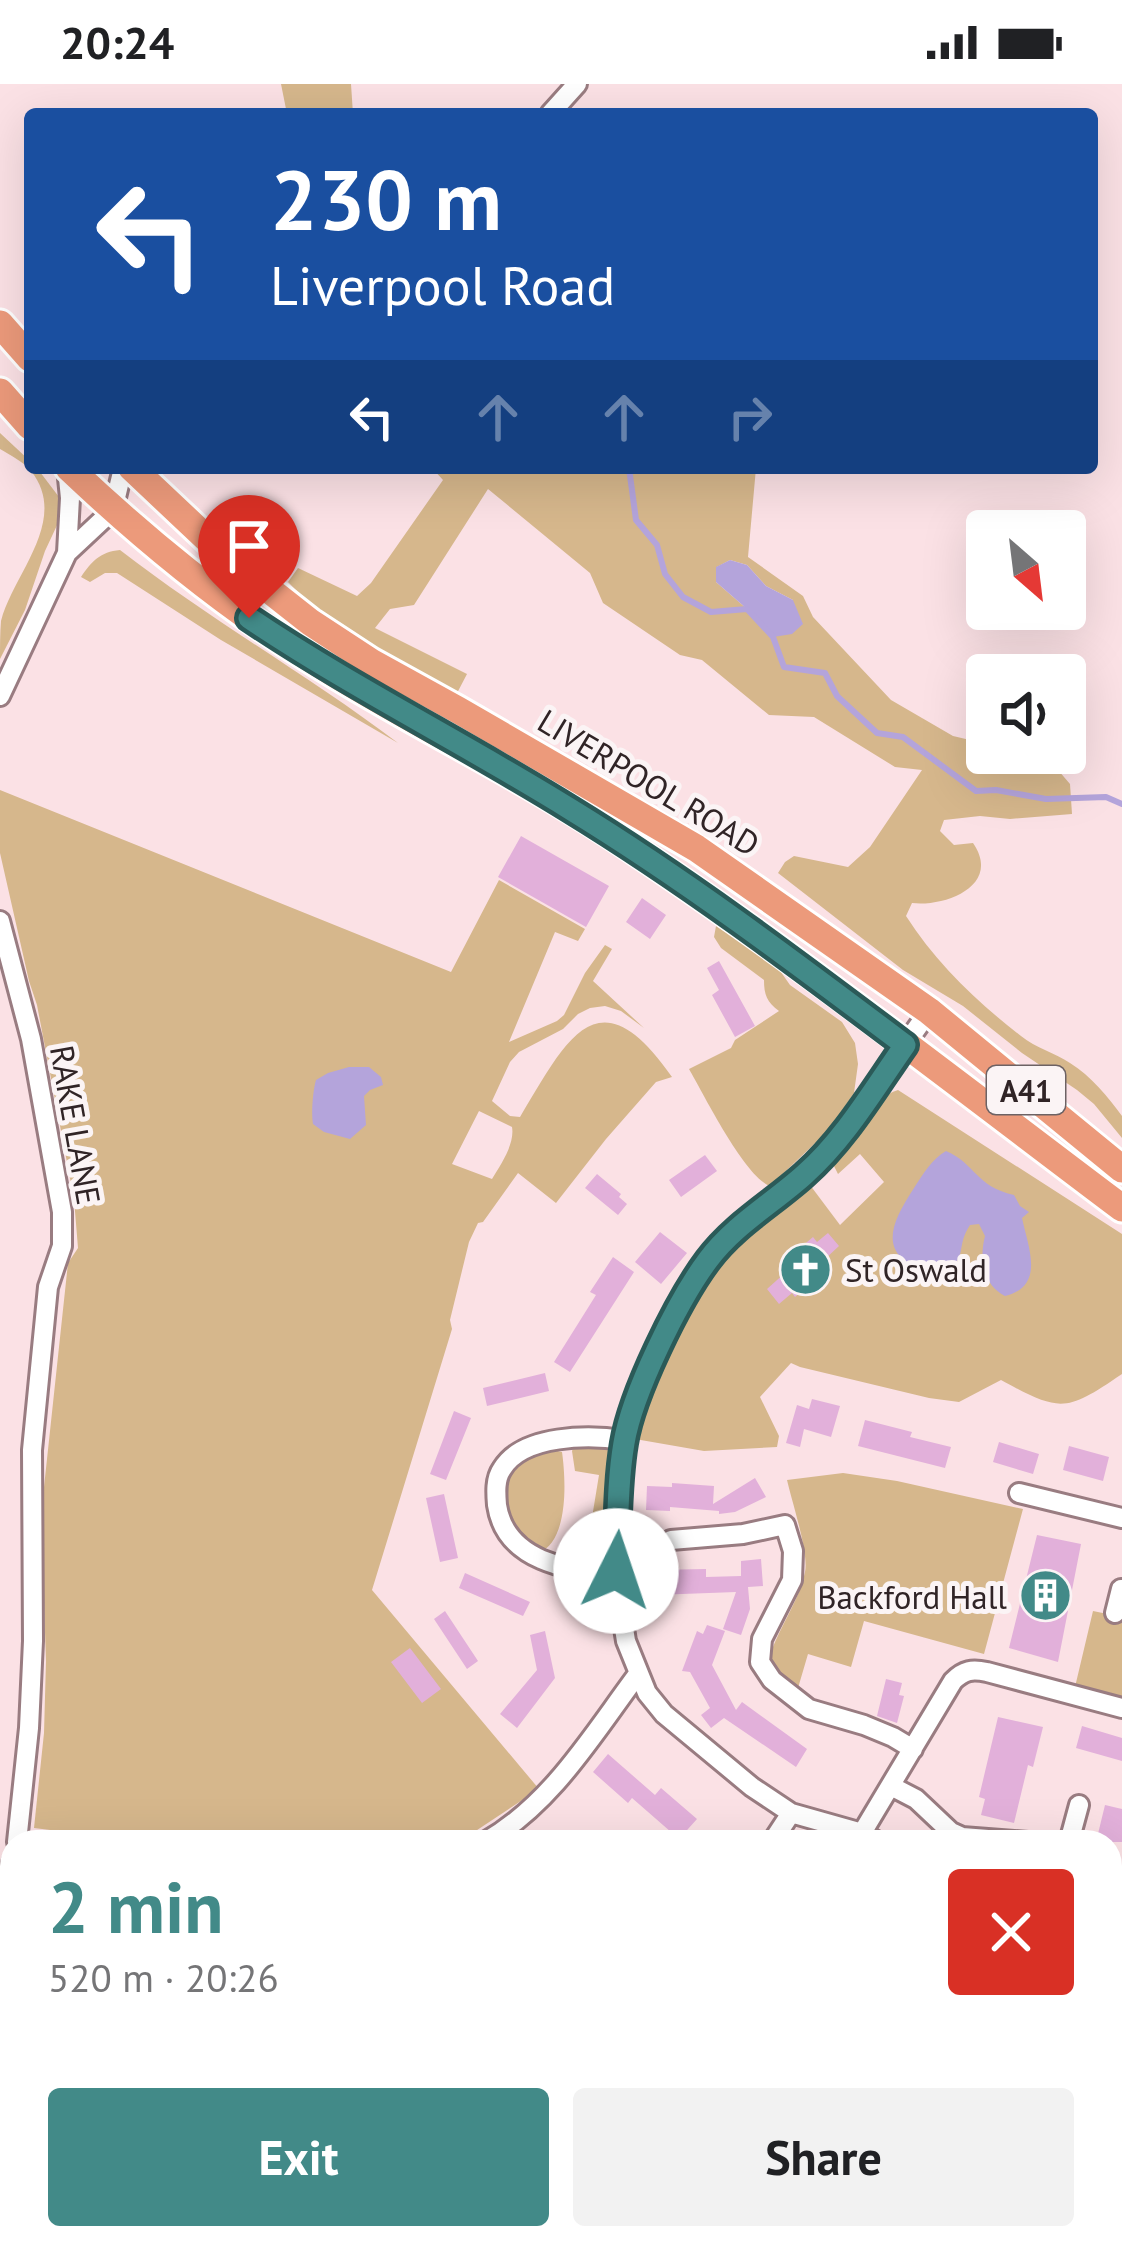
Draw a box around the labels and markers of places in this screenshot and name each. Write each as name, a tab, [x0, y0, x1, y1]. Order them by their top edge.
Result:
pin	[198, 495, 300, 618]
church icon: St Oswald	[778, 1241, 834, 1297]
place label: St Oswald	[845, 1248, 987, 1291]
building icon: Backford Hall	[1018, 1568, 1074, 1624]
place label: Backford Hall	[817, 1575, 1007, 1618]

